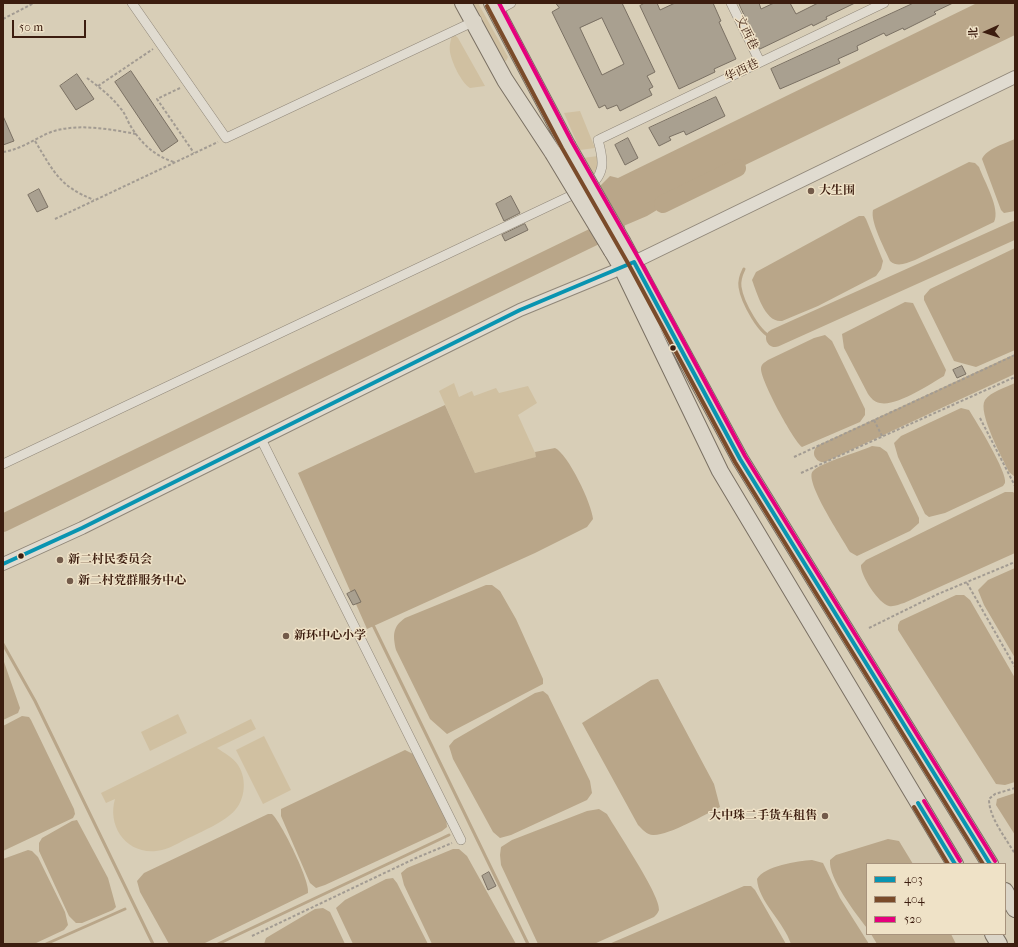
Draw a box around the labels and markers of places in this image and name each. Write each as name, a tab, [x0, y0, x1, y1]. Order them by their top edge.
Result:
place label: 大生围	[819, 184, 855, 198]
marker: 大生围	[806, 186, 816, 196]
unlabelled marker	[668, 343, 678, 353]
unlabelled marker	[16, 551, 26, 561]
place label: 新二村民委员会	[68, 553, 152, 567]
marker: 新二村民委员会	[55, 555, 65, 565]
place label: 新二村党群服务中心	[78, 574, 186, 588]
marker: 新二村党群服务中心	[65, 576, 75, 586]
place label: 新环中心小学	[294, 629, 366, 643]
marker: 新环中心小学	[281, 631, 291, 641]
place label: 大中珠二手货车租售	[709, 809, 817, 823]
marker: 大中珠二手货车租售	[820, 811, 830, 821]

